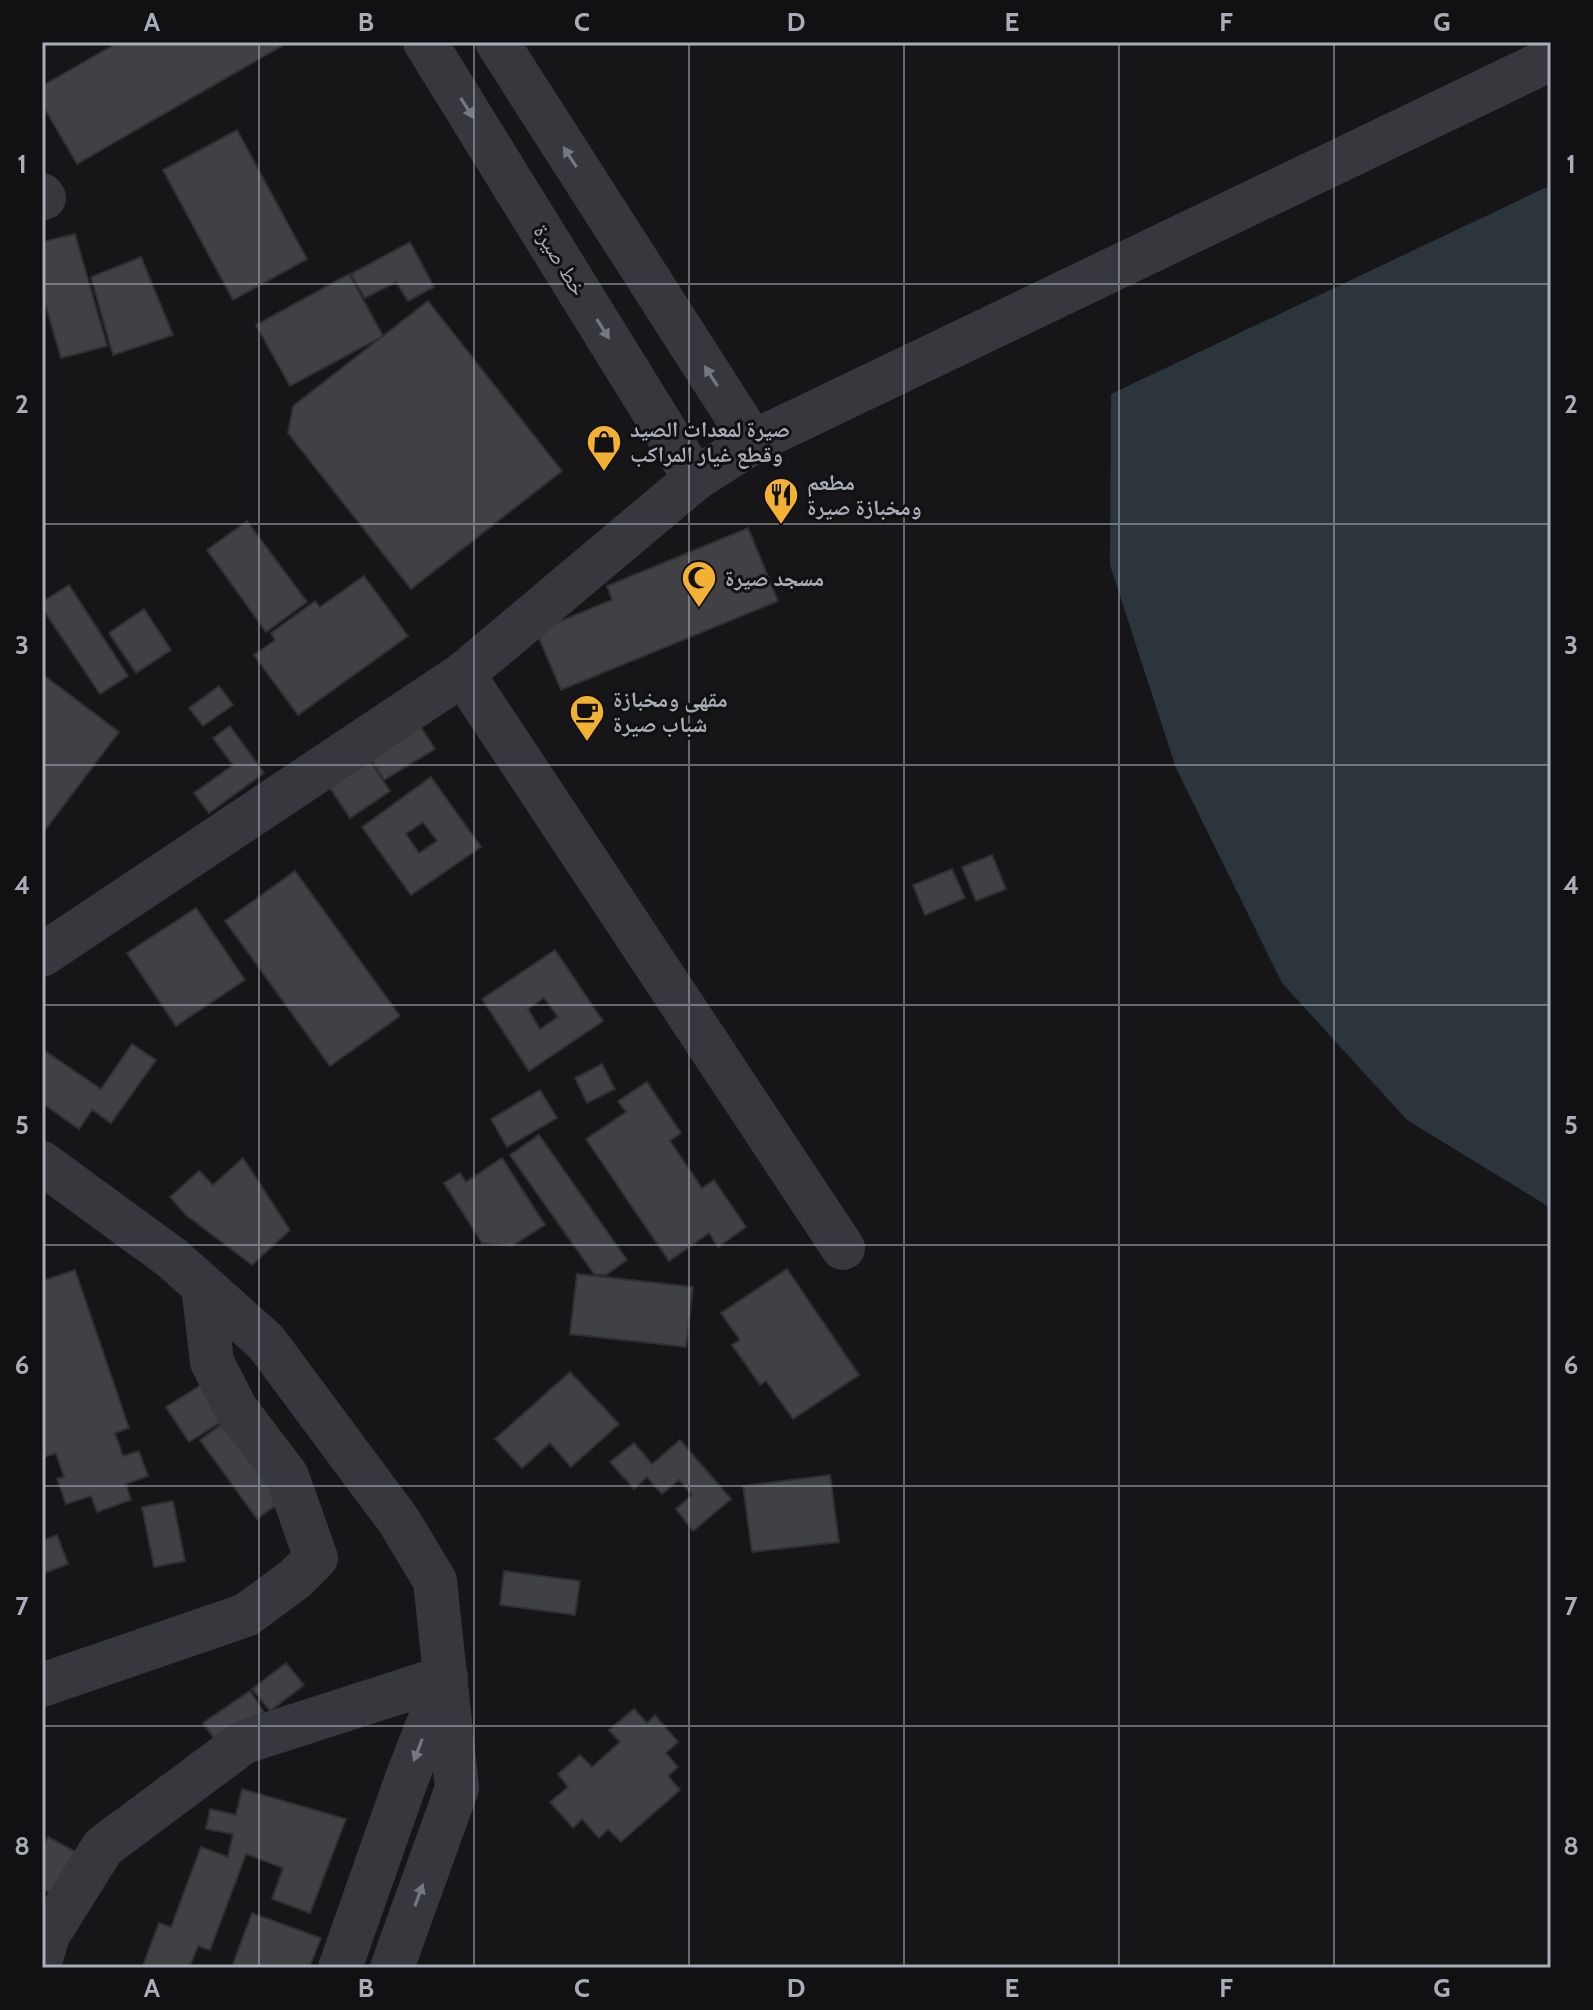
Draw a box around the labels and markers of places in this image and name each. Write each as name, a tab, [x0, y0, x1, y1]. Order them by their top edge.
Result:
place label: صيرة لمعدات الصيد وقطع غيار المراكب	[630, 416, 790, 469]
shop icon: صيرة لمعدات الصيد وقطع غيار المراكب	[585, 423, 623, 473]
place label: مطعم ومخبازة صيرة	[807, 469, 922, 521]
restaurant icon: مطعم ومخبازة صيرة	[762, 476, 800, 526]
mosque icon: مسجد صيرة	[680, 559, 718, 609]
place label: مسجد صيرة	[725, 565, 824, 592]
place label: مقهى ومخبازة شباب صيرة	[613, 686, 728, 738]
cafe icon: مقهى ومخبازة شباب صيرة	[568, 693, 606, 743]

